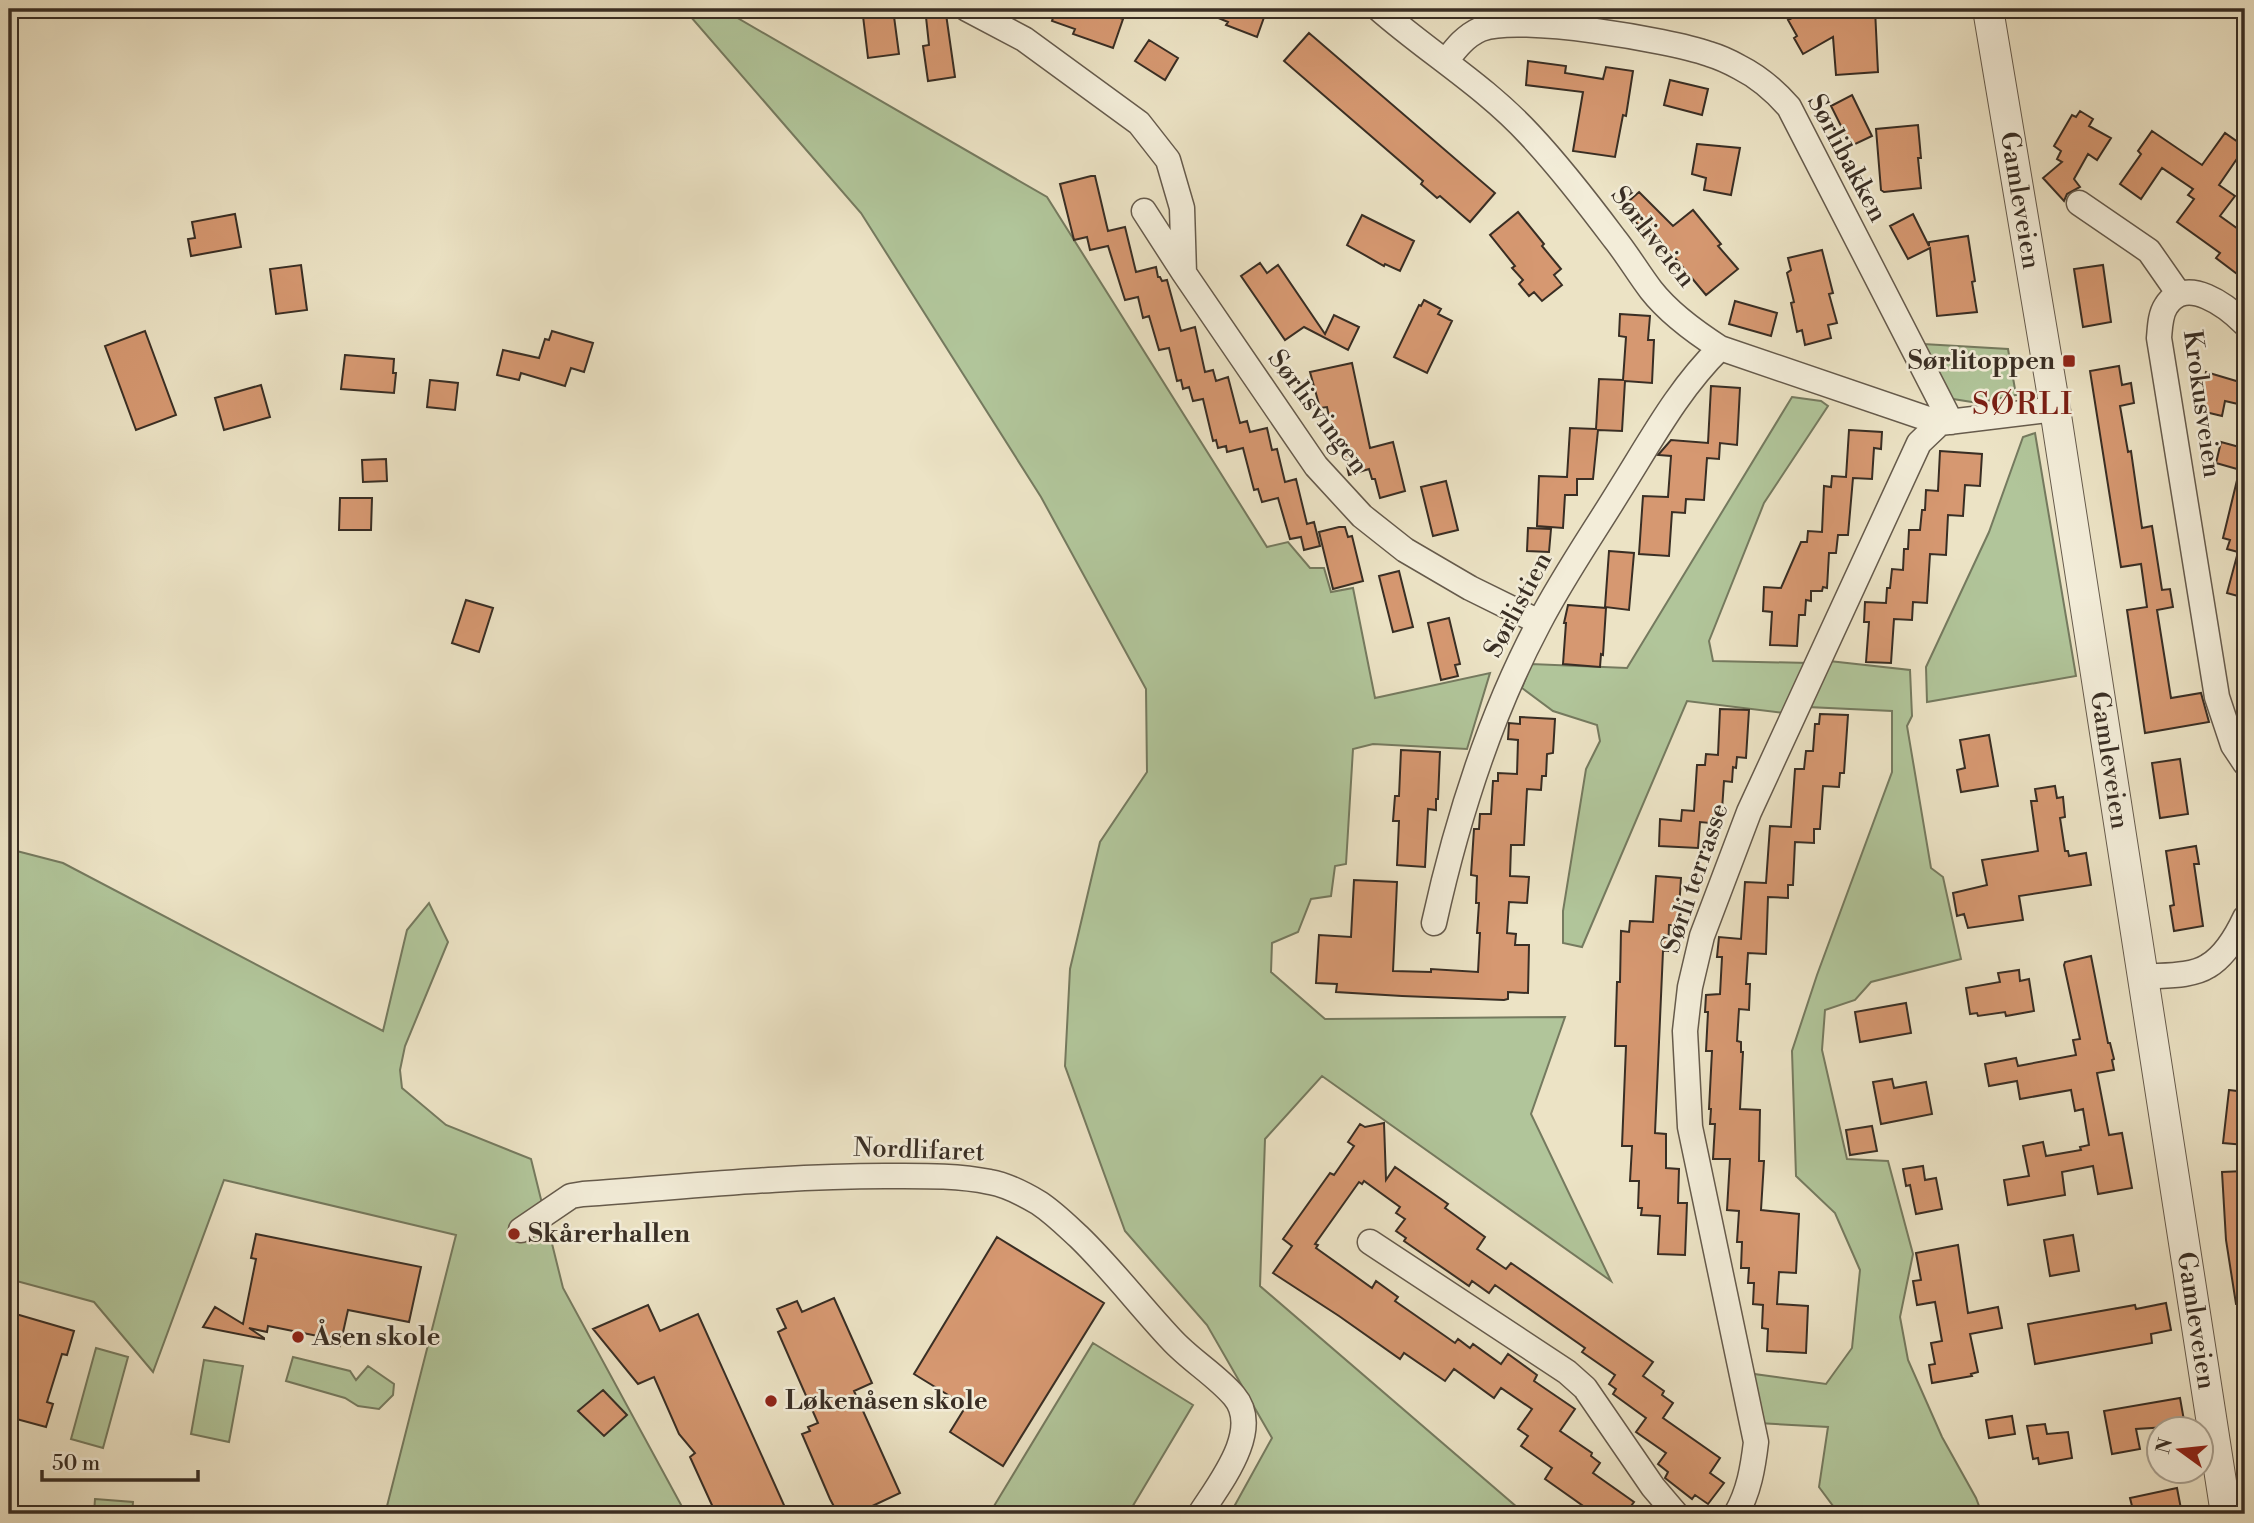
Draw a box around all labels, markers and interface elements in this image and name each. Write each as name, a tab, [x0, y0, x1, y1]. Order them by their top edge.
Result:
street label: Sørlibakken	[1800, 89, 1894, 227]
street label: Gamleveien	[1993, 129, 2047, 271]
street label: Sørliveien	[1604, 180, 1702, 294]
street label: Krokusveien	[2176, 328, 2228, 480]
street label: Sørlisvingen	[1261, 344, 1375, 480]
place label: Sørlitoppen	[1908, 345, 2055, 377]
marker: Sørlitoppen	[2061, 353, 2077, 369]
district label: SØRLI	[1972, 386, 2074, 424]
street label: Sørlistien	[1477, 547, 1559, 663]
street label: Gamleveien	[2083, 689, 2136, 831]
street label: Sørli terrasse	[1654, 799, 1736, 957]
street label: Nordlifaret	[853, 1132, 985, 1168]
place label: Skårerhallen	[528, 1218, 690, 1250]
marker: Skårerhallen	[506, 1226, 522, 1242]
street label: Gamleveien	[2170, 1250, 2222, 1392]
place label: Åsen skole	[311, 1318, 441, 1353]
marker: Åsen skole	[290, 1329, 306, 1345]
place label: Løkenåsen skole	[785, 1385, 988, 1417]
marker: Løkenåsen skole	[763, 1393, 779, 1409]
north arrow	[2146, 1414, 2216, 1484]
text: N	[2151, 1435, 2178, 1456]
scale bar	[42, 1439, 198, 1483]
text: 50 m	[52, 1451, 100, 1477]

